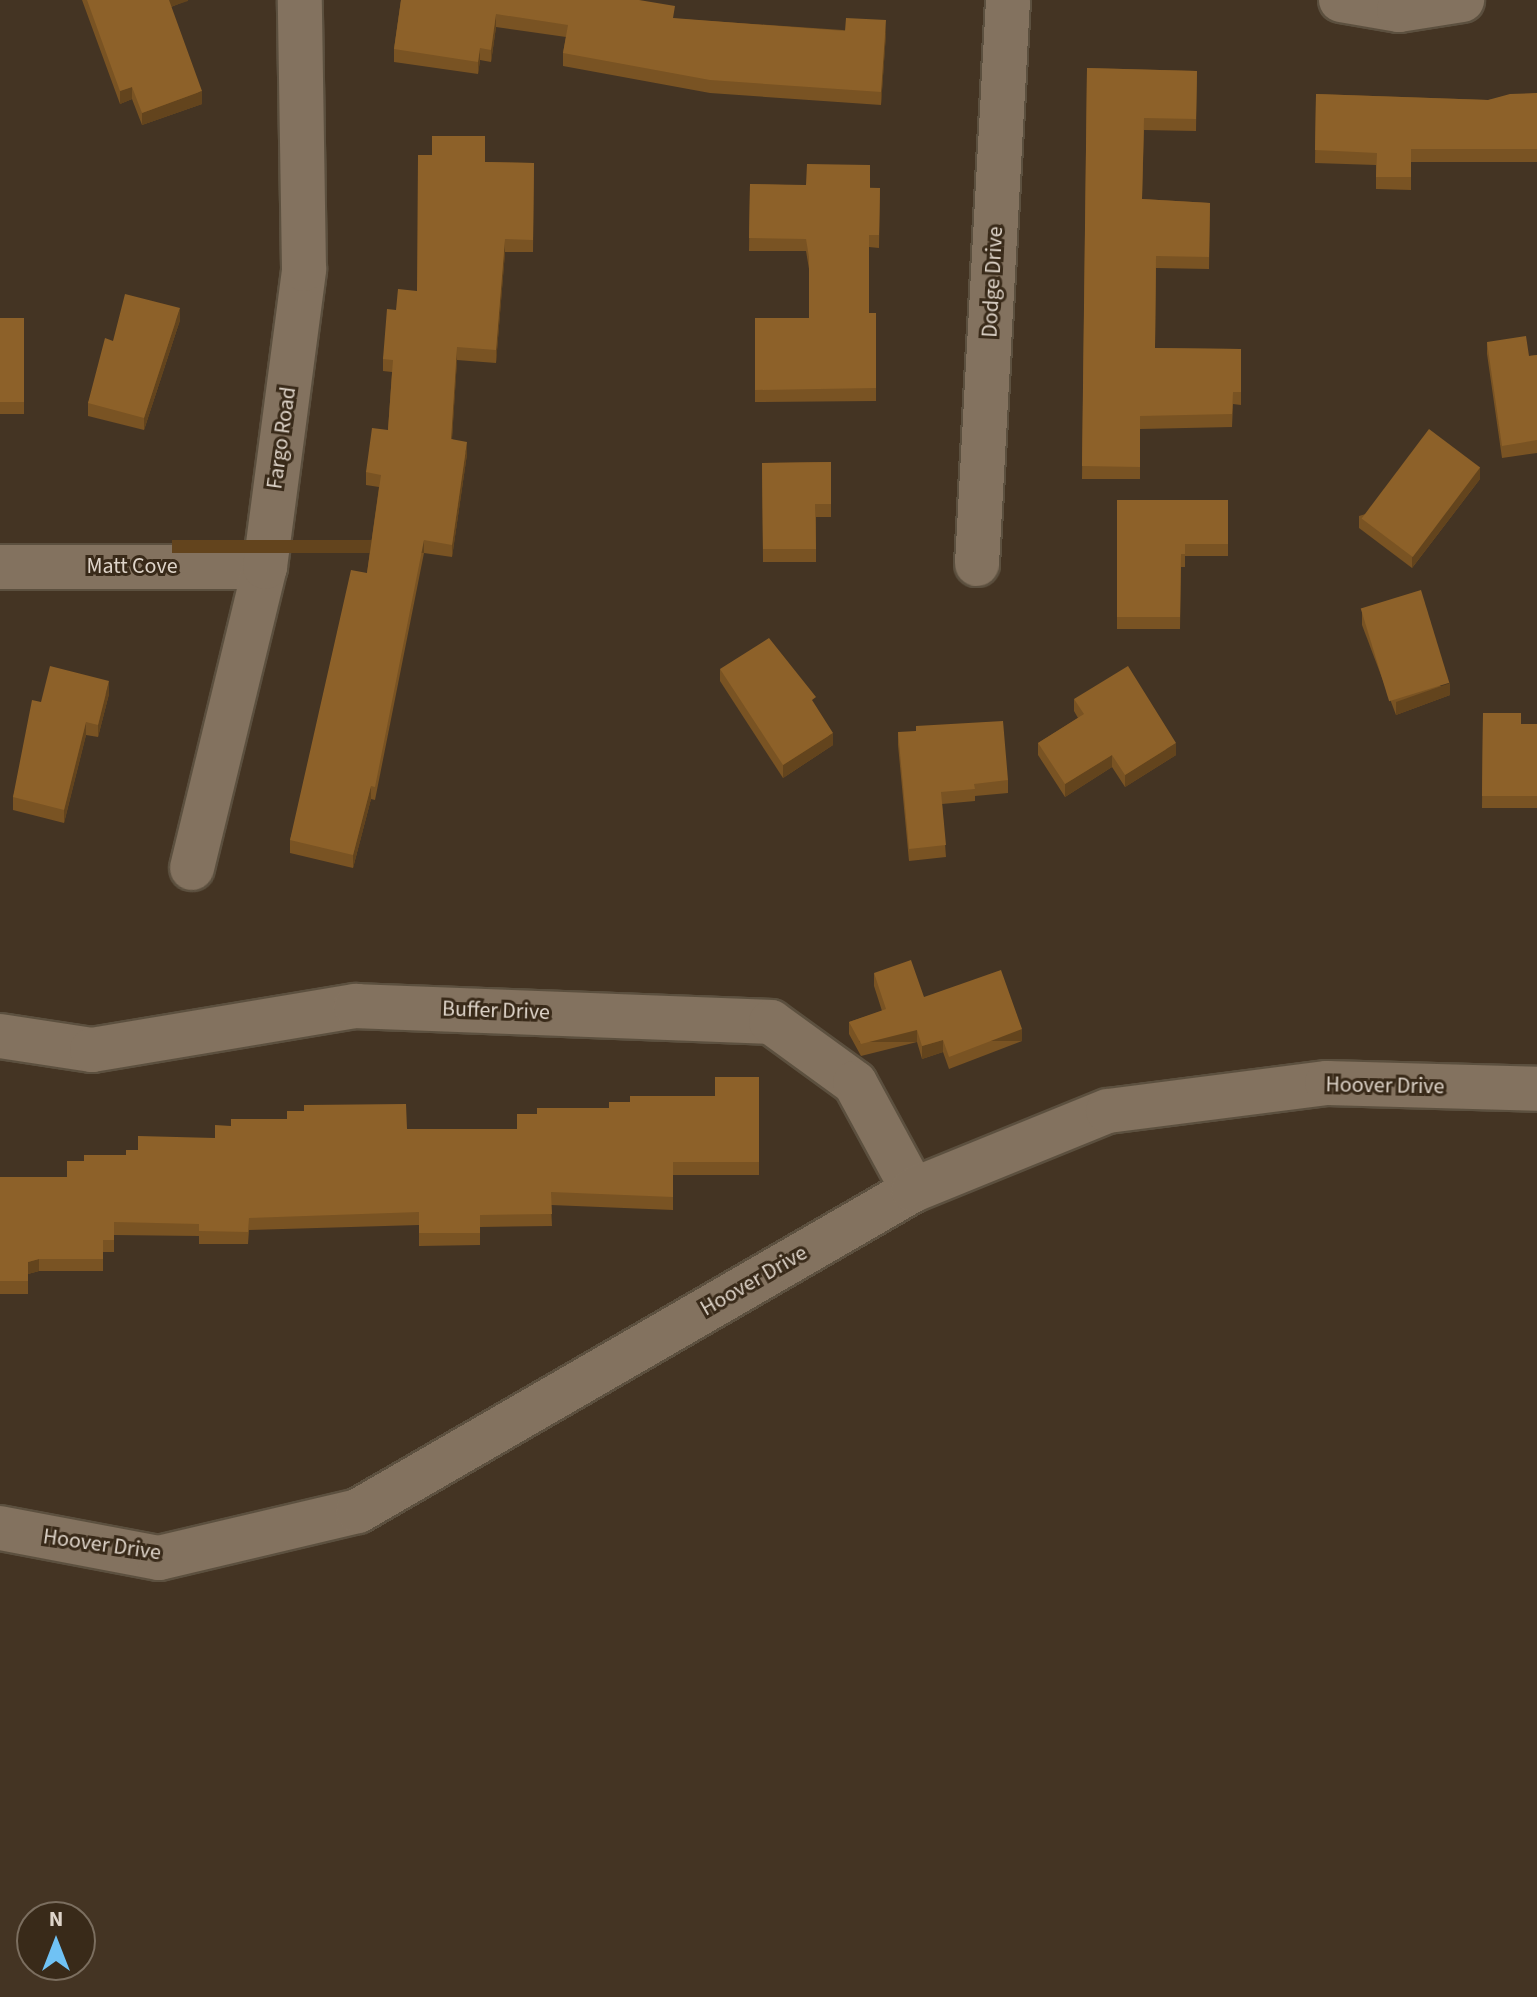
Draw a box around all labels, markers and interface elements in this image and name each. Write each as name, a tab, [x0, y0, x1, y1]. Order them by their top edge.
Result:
street label: Dodge Drive	[977, 226, 1009, 338]
street label: Fargo Road	[262, 385, 302, 491]
street label: Matt Cove	[86, 554, 178, 580]
street label: Buffer Drive	[442, 996, 550, 1026]
street label: Hoover Drive	[1325, 1072, 1445, 1100]
street label: Hoover Drive	[696, 1240, 812, 1322]
street label: Hoover Drive	[41, 1524, 163, 1566]
north arrow	[16, 1901, 96, 1981]
text: N	[49, 1903, 63, 1935]

